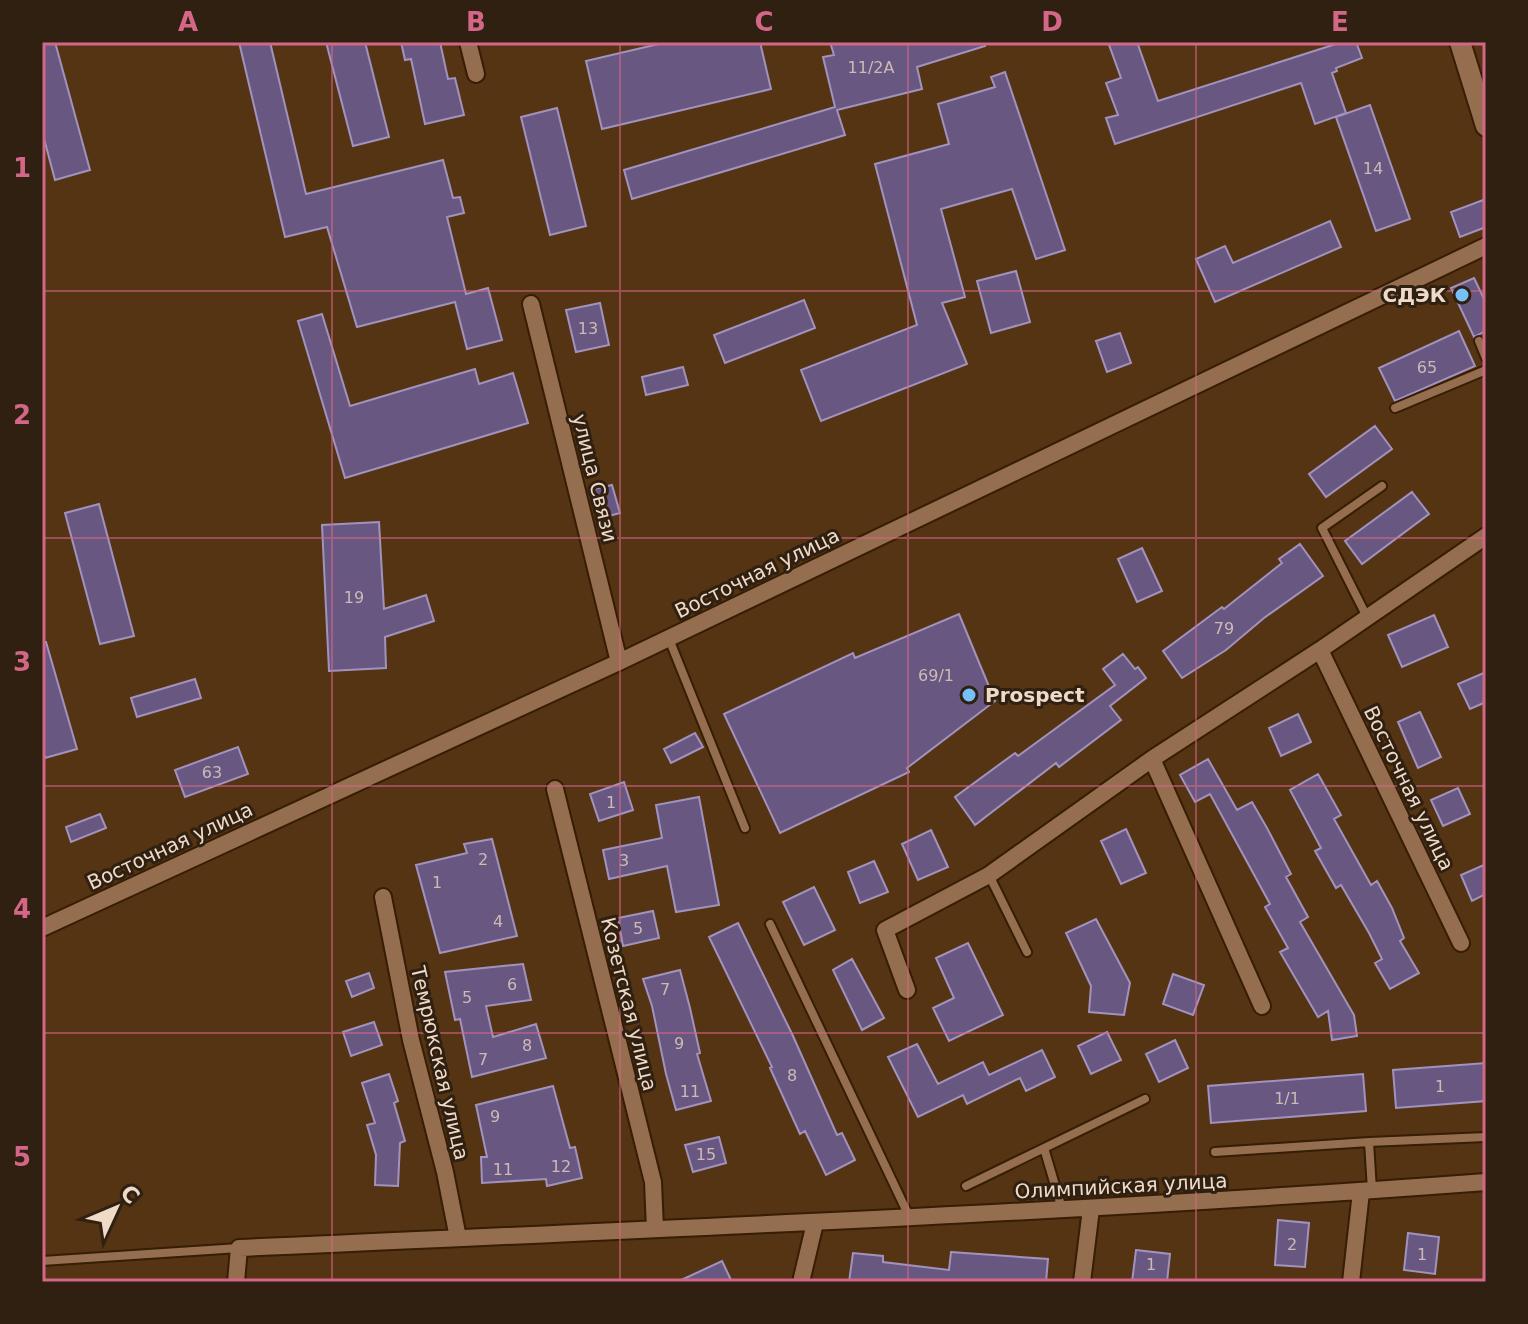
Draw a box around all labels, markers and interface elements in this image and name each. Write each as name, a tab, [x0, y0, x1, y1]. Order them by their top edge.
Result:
text: A	[178, 7, 198, 37]
text: B	[466, 7, 486, 37]
text: C	[754, 7, 774, 37]
text: D	[1041, 7, 1063, 37]
text: E	[1331, 7, 1349, 37]
house number: 11/2А	[848, 58, 894, 77]
text: 1	[13, 153, 31, 183]
house number: 14	[1363, 159, 1383, 178]
place label: СДЭК	[1382, 283, 1447, 307]
marker: СДЭК	[1453, 286, 1471, 304]
house number: 13	[578, 319, 598, 338]
house number: 65	[1417, 358, 1437, 377]
text: 2	[13, 400, 31, 430]
street label: улица Связи	[567, 411, 623, 545]
street label: Восточная улица	[671, 523, 843, 623]
house number: 19	[344, 588, 364, 607]
house number: 79	[1214, 619, 1234, 638]
text: 3	[13, 647, 31, 677]
house number: 69/1	[918, 666, 954, 685]
place label: Prospect	[985, 683, 1085, 707]
marker: Prospect	[960, 686, 978, 704]
street label: Восточная улица	[1359, 702, 1459, 874]
house number: 63	[202, 763, 222, 782]
house number: 1	[606, 793, 616, 812]
street label: Восточная улица	[83, 797, 257, 895]
house number: 2	[478, 850, 488, 869]
house number: 3	[619, 851, 629, 870]
house number: 1	[432, 873, 442, 892]
text: 4	[13, 894, 31, 924]
house number: 4	[493, 912, 503, 931]
street label: Козетская улица	[596, 915, 662, 1093]
house number: 5	[633, 919, 643, 938]
street label: Темрюкская улица	[406, 963, 474, 1162]
house number: 6	[507, 975, 517, 994]
house number: 7	[660, 980, 670, 999]
house number: 5	[462, 988, 472, 1007]
house number: 9	[674, 1034, 684, 1053]
house number: 8	[522, 1036, 532, 1055]
house number: 7	[478, 1050, 488, 1069]
house number: 8	[787, 1066, 797, 1085]
house number: 1	[1435, 1077, 1445, 1096]
house number: 11	[680, 1082, 700, 1101]
house number: 1/1	[1274, 1089, 1300, 1108]
house number: 9	[490, 1107, 500, 1126]
text: 5	[13, 1142, 31, 1172]
house number: 15	[696, 1145, 716, 1164]
house number: 12	[551, 1157, 571, 1176]
house number: 11	[493, 1160, 513, 1179]
north arrow	[76, 1168, 156, 1248]
street label: Олимпийская улица	[1014, 1168, 1228, 1204]
text: С	[115, 1180, 145, 1209]
house number: 2	[1287, 1235, 1297, 1254]
house number: 1	[1417, 1245, 1427, 1264]
house number: 1	[1146, 1255, 1156, 1274]

